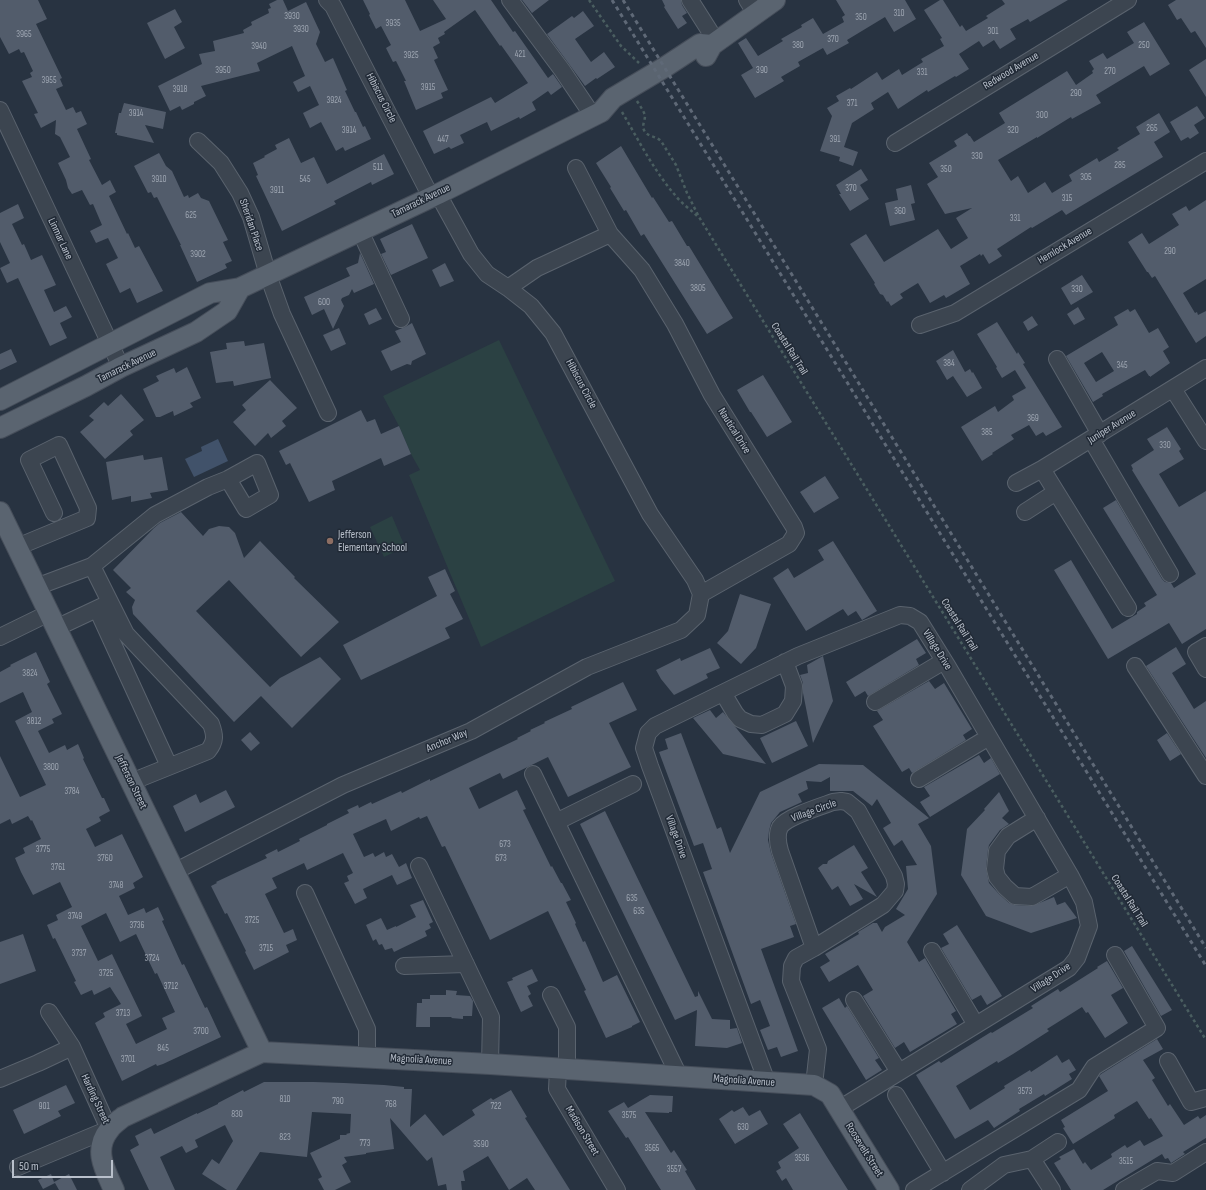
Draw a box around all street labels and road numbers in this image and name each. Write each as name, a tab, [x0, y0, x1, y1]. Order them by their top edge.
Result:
street label: Redwood Avenue	[981, 49, 1041, 93]
street label: Hibiscus Circle	[363, 71, 399, 125]
street label: Tamarack Avenue	[389, 181, 453, 221]
street label: Sheridan Place	[236, 197, 266, 253]
street label: Linmar Lane	[45, 216, 75, 262]
street label: Hemlock Avenue	[1035, 225, 1095, 267]
street label: Coastal Rail Trail	[768, 320, 810, 378]
street label: Tamarack Avenue	[95, 346, 159, 386]
street label: Hibiscus Circle	[562, 357, 600, 411]
street label: Nautical Drive	[715, 406, 753, 456]
street label: Juniper Avenue	[1085, 407, 1139, 447]
street label: Coastal Rail Trail	[938, 596, 980, 654]
street label: Village Drive	[919, 627, 955, 673]
street label: Anchor Way	[424, 726, 470, 756]
street label: Jefferson Street	[112, 753, 150, 811]
street label: Village Circle	[790, 797, 838, 825]
street label: Village Drive	[662, 814, 690, 860]
street label: Coastal Rail Trail	[1108, 872, 1150, 930]
street label: Village Drive	[1029, 960, 1073, 996]
street label: Magnolia Avenue	[390, 1052, 452, 1068]
street label: Harding Street	[78, 1072, 112, 1126]
street label: Magnolia Avenue	[713, 1072, 775, 1090]
street label: Madison Street	[562, 1104, 602, 1158]
street label: Roosevelt Street	[842, 1120, 886, 1180]

